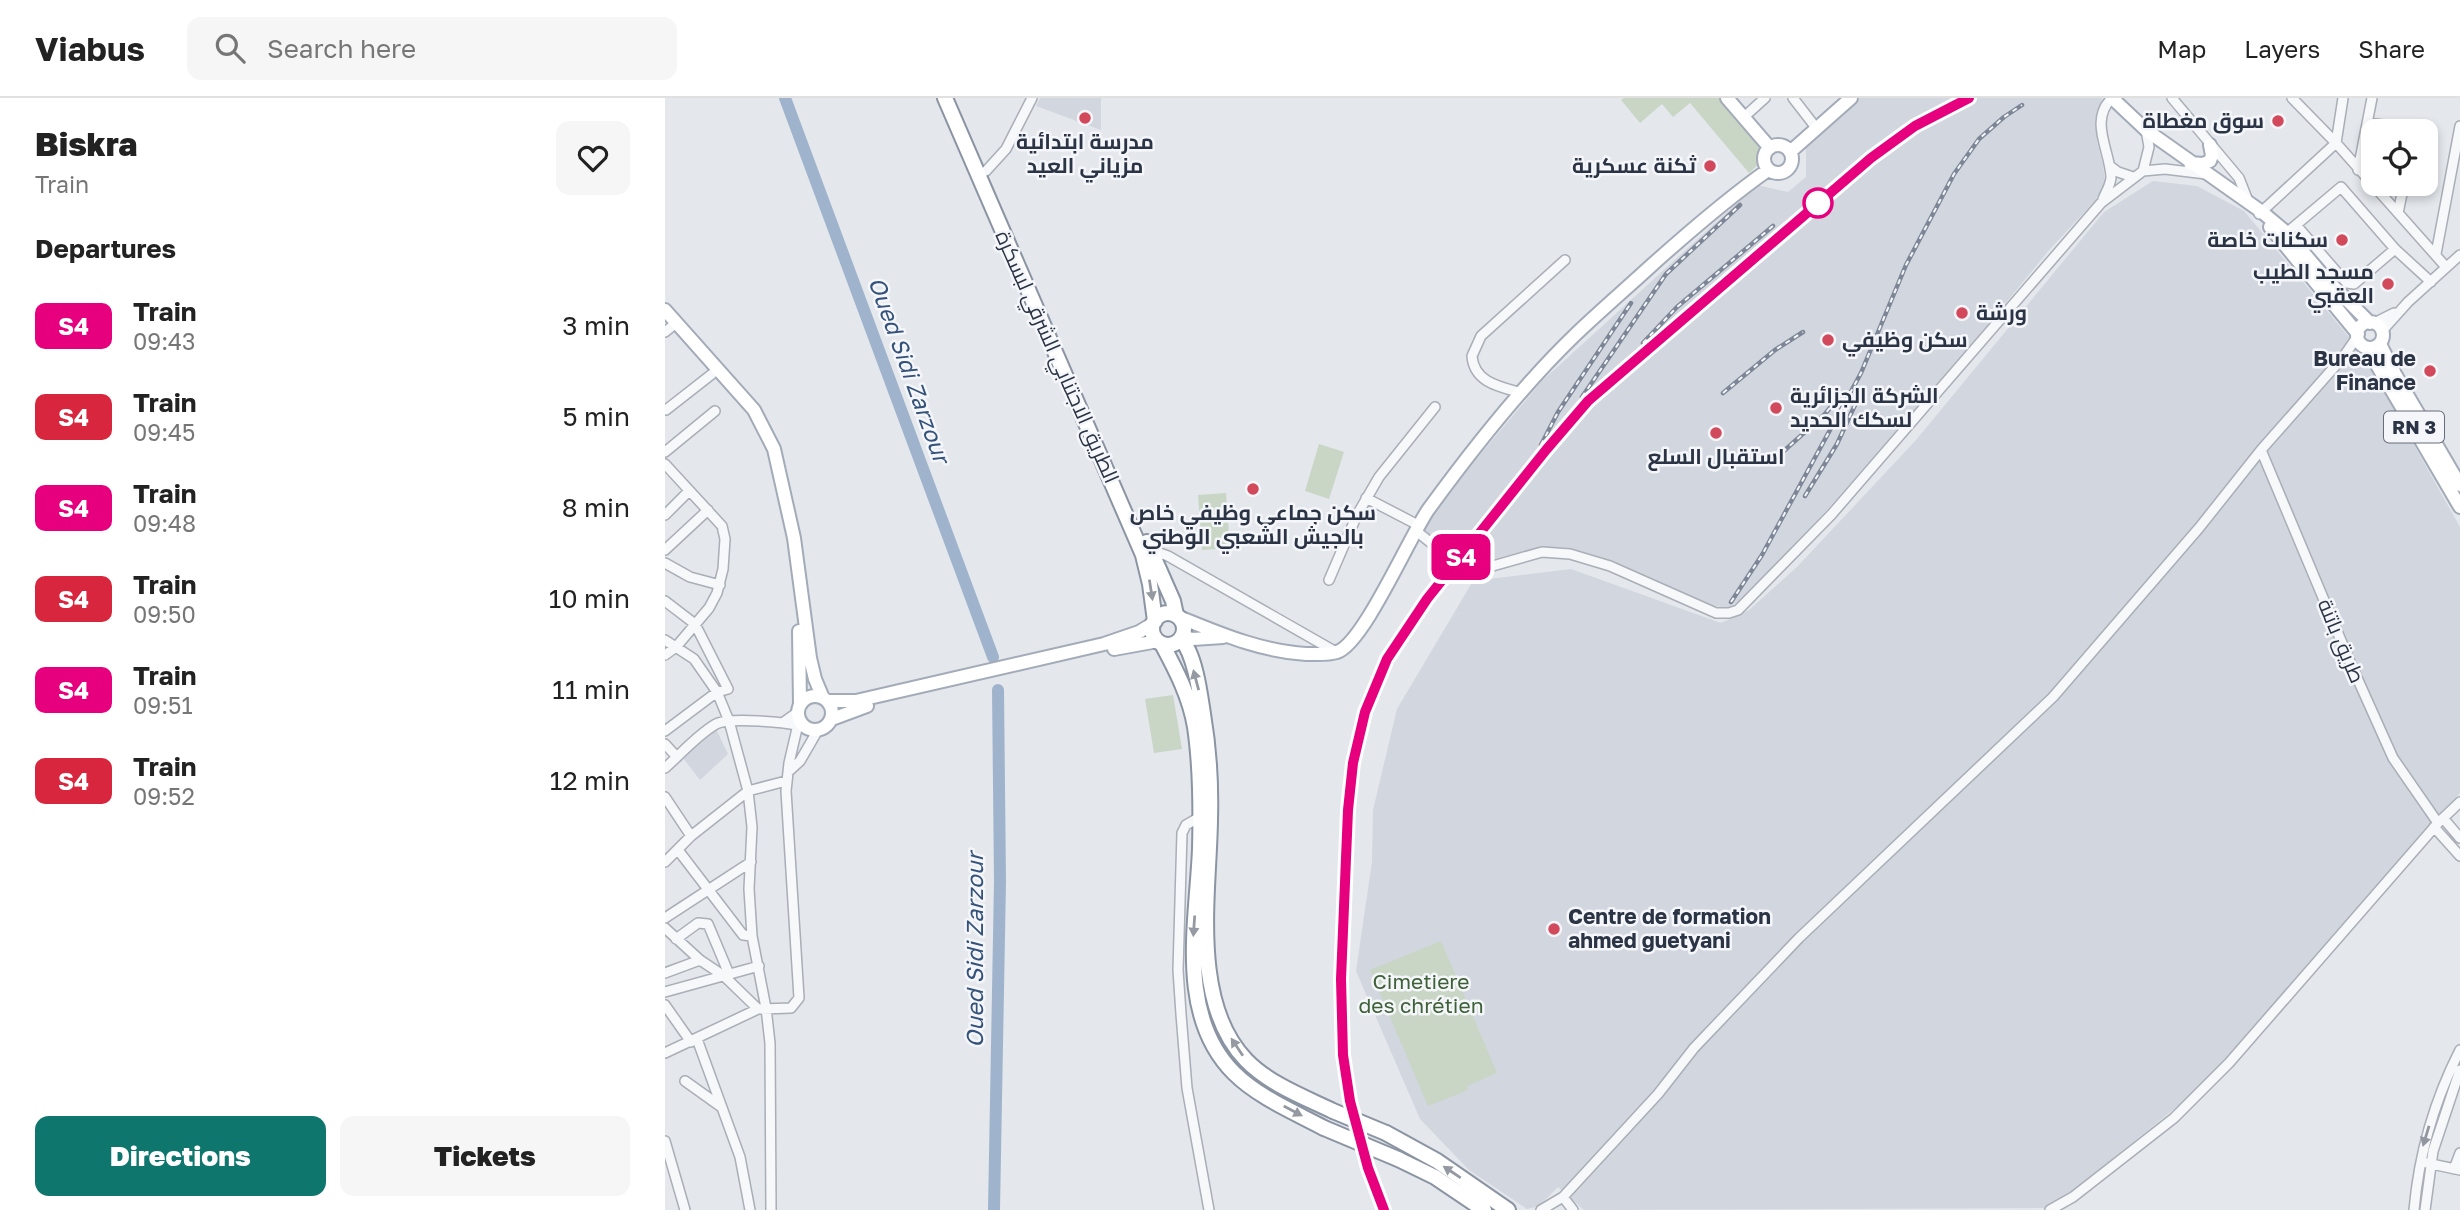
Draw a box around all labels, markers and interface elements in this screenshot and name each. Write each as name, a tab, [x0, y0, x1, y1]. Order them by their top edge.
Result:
search box	[187, 17, 677, 80]
text: Viabus	[35, 29, 145, 68]
icon: search	[211, 29, 249, 67]
text: Search here	[267, 33, 416, 64]
text: Map	[2157, 34, 2206, 63]
text: Layers	[2244, 34, 2320, 63]
text: Share	[2358, 34, 2425, 63]
place label: سوق مغطاة	[2143, 107, 2264, 134]
marker: مدرسة ابتدائية مزياني العيد	[1077, 110, 1093, 126]
marker: سوق مغطاة	[2270, 113, 2286, 129]
map controls	[2361, 119, 2438, 196]
button: locate	[2361, 119, 2438, 196]
button: heart	[556, 121, 630, 195]
text: Biskra	[35, 124, 137, 163]
place label: مدرسة ابتدائية مزياني العيد	[1016, 128, 1154, 183]
place label: ثكنة عسكرية	[1572, 152, 1696, 178]
marker: ثكنة عسكرية	[1702, 158, 1718, 174]
text: Train	[35, 170, 89, 198]
unlabelled marker	[1803, 188, 1833, 218]
street label: الطريق الاجتنابي الشرقي لبسكرة	[987, 226, 1125, 489]
place label: سكنات خاصة	[2207, 226, 2328, 252]
marker: سكنات خاصة	[2334, 232, 2350, 248]
text: Departures	[35, 233, 176, 264]
place label: مسجد الطيب العقبي	[2253, 258, 2374, 313]
water label: Oued Sidi Zarzour	[863, 273, 958, 469]
marker: مسجد الطيب العقبي	[2380, 276, 2396, 292]
text: Train	[133, 296, 197, 327]
place label: ورشة	[1976, 299, 2027, 326]
marker: ورشة	[1954, 305, 1970, 321]
text: 3 min	[562, 310, 630, 341]
text: S4	[58, 311, 89, 340]
place label: سكن وظيفي	[1842, 326, 1968, 357]
text: 09:43	[133, 327, 196, 355]
marker: سكن وظيفي	[1820, 332, 1836, 348]
place label: Bureau de Finance	[2313, 345, 2416, 395]
marker: Bureau de Finance	[2422, 363, 2438, 379]
place label: الشركة الجزائرية لسكك الحديد	[1790, 382, 1939, 432]
text: Train	[133, 387, 197, 418]
marker: الشركة الجزائرية لسكك الحديد	[1768, 400, 1784, 416]
text: 5 min	[562, 401, 630, 432]
text: S4	[58, 402, 89, 431]
road number: RN 3	[2384, 412, 2444, 442]
text: 09:45	[133, 418, 195, 446]
marker: استقبال السلع	[1708, 425, 1724, 441]
place label: استقبال السلع	[1648, 443, 1784, 471]
text: Train	[133, 478, 197, 509]
marker: سكن جماعي وظيفي خاص بالجيش الشعبي الوطني	[1245, 481, 1261, 497]
text: 8 min	[562, 492, 630, 523]
text: S4	[58, 493, 89, 522]
place label: سكن جماعي وظيفي خاص بالجيش الشعبي الوطني	[1130, 499, 1376, 554]
text: 09:48	[133, 509, 196, 537]
line badge: S4	[1429, 534, 1493, 580]
text: S4	[1445, 542, 1477, 571]
text: Train	[133, 569, 197, 600]
one-way arrow	[1146, 579, 1157, 601]
text: 10 min	[549, 583, 630, 614]
text: S4	[58, 584, 89, 613]
street label: طريق باتنة	[2312, 595, 2371, 687]
text: 09:50	[133, 600, 196, 628]
text: Train	[133, 660, 197, 691]
one-way arrow	[1190, 669, 1201, 691]
text: 11 min	[552, 674, 630, 705]
text: S4	[58, 675, 89, 704]
text: 09:51	[133, 691, 193, 719]
text: Train	[133, 751, 197, 782]
text: 12 min	[550, 765, 630, 796]
text: S4	[58, 766, 89, 795]
text: 09:52	[133, 782, 195, 810]
water label: Oued Sidi Zarzour	[960, 849, 988, 1048]
place label: Centre de formation ahmed guetyani	[1568, 903, 1771, 953]
one-way arrow	[1188, 915, 1199, 937]
marker: Centre de formation ahmed guetyani	[1546, 921, 1562, 937]
park label: Cimetiere des chrétien	[1358, 968, 1484, 1018]
one-way arrow	[1230, 1038, 1244, 1056]
one-way arrow	[1283, 1106, 1303, 1117]
button: Directions	[35, 1116, 326, 1196]
button: Tickets	[340, 1116, 630, 1196]
one-way arrow	[2421, 1126, 2431, 1147]
one-way arrow	[1443, 1165, 1461, 1179]

